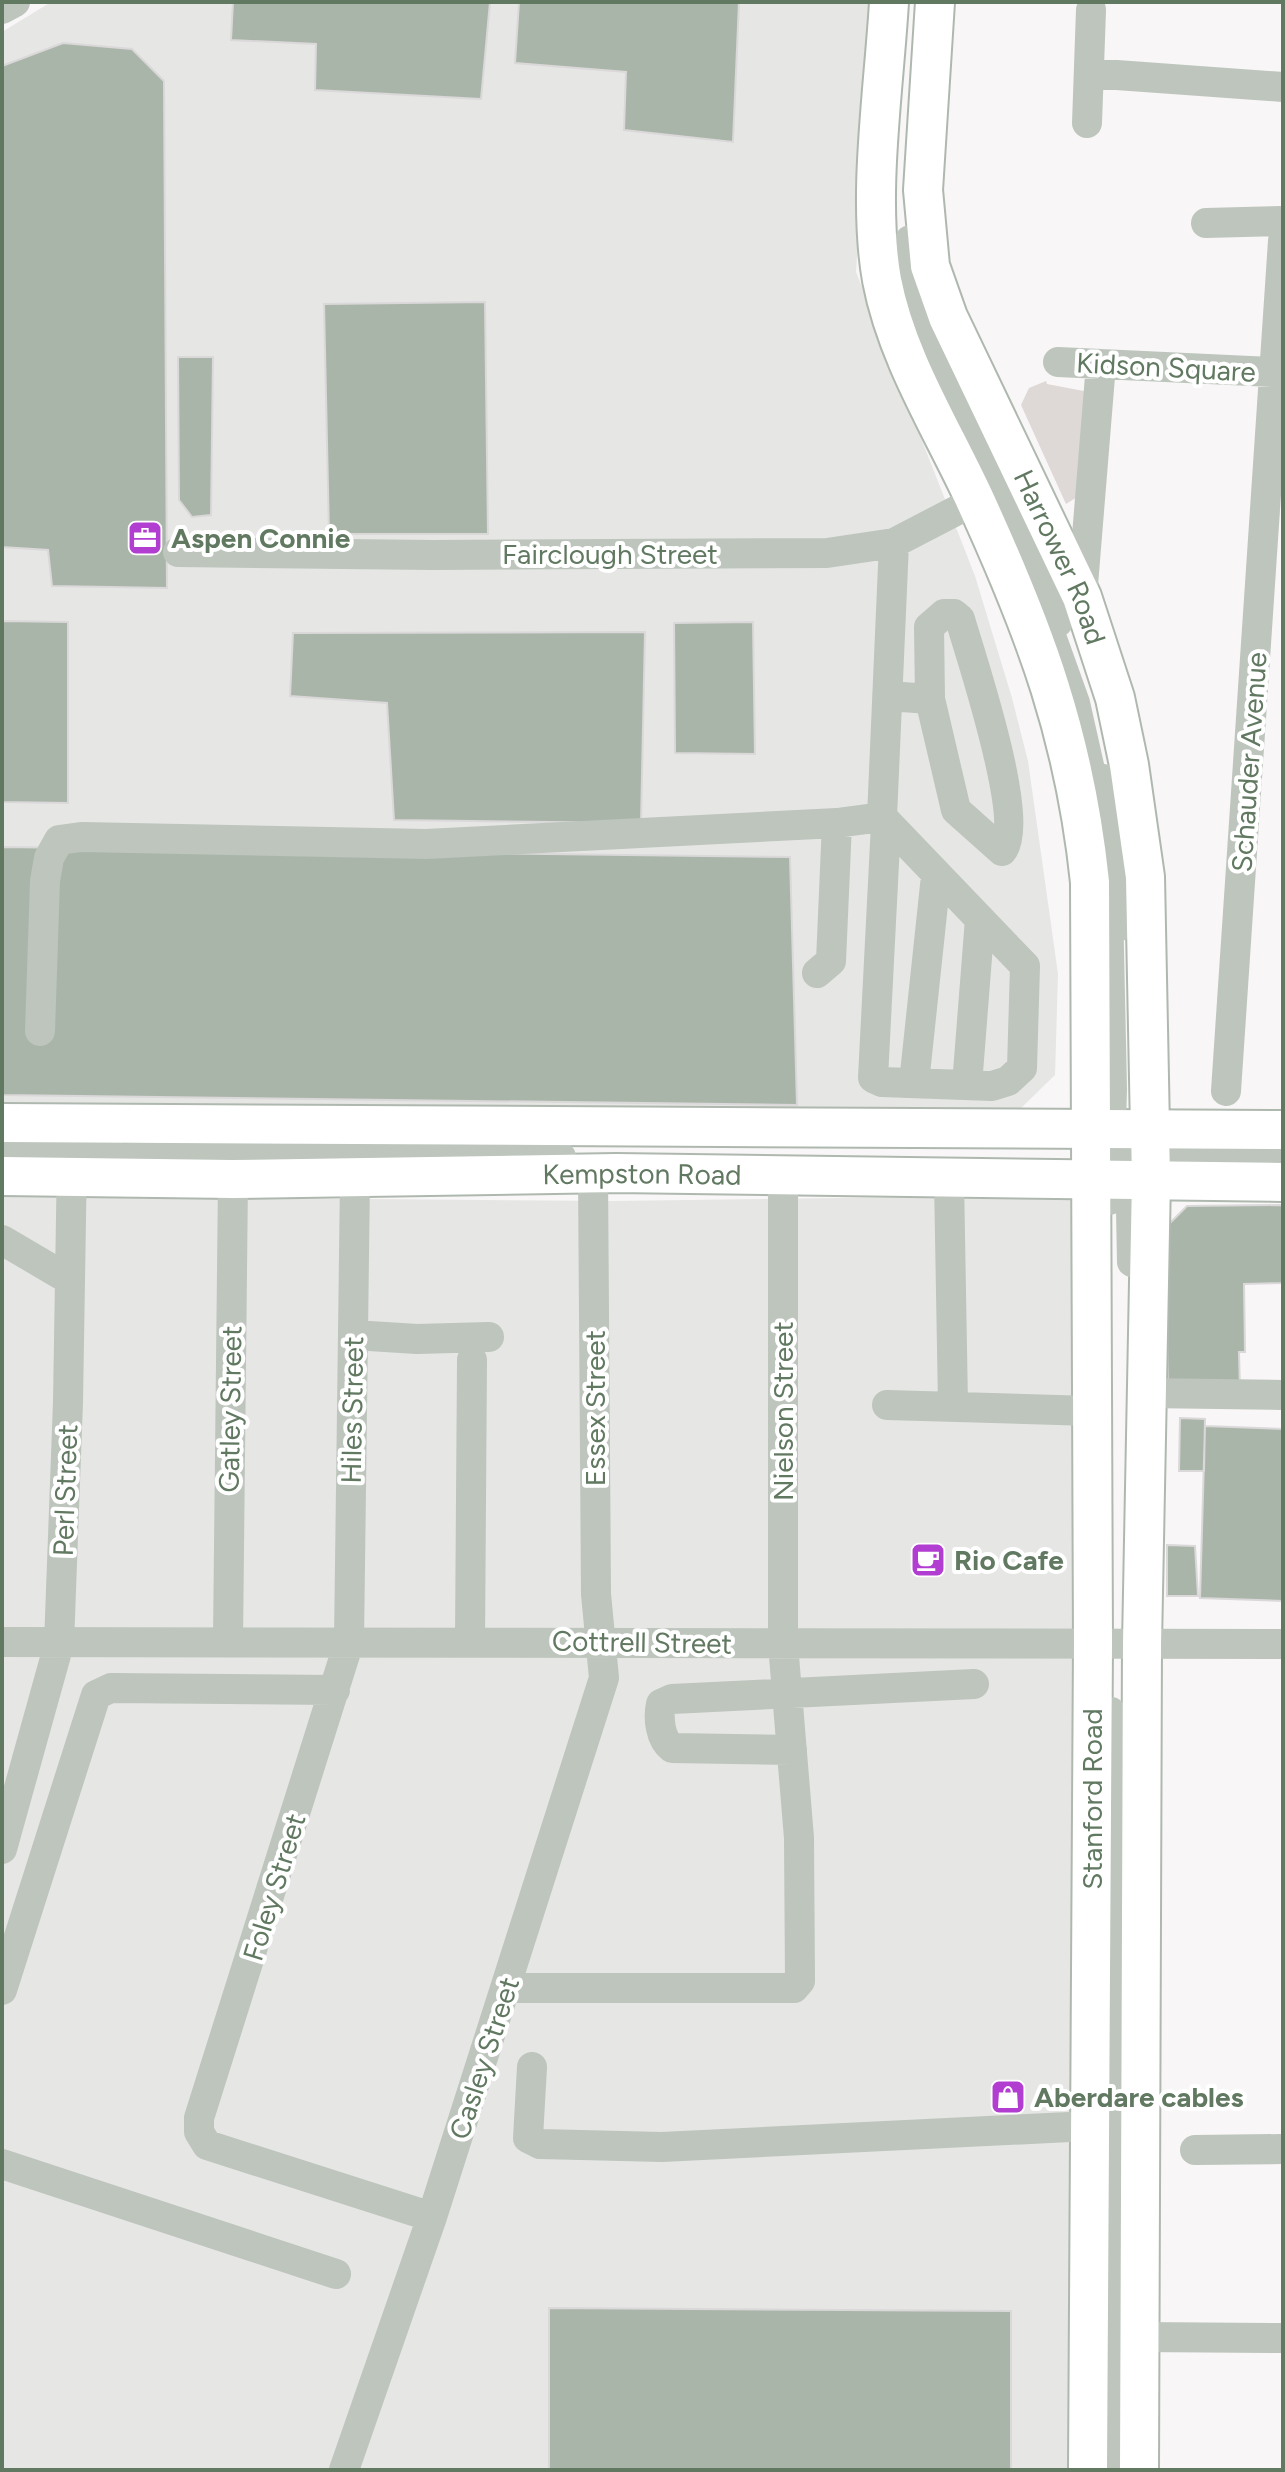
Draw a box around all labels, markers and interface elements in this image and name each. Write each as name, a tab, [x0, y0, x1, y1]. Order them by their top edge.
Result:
street label: Kidson Square	[1075, 345, 1257, 389]
street label: Harrower Road	[1007, 464, 1113, 649]
office icon: Aspen Connie	[126, 519, 164, 557]
place label: Aspen Connie	[171, 521, 350, 555]
street label: Fairclough Street	[502, 537, 718, 571]
street label: Schauder Avenue	[1224, 651, 1274, 873]
street label: Kempston Road	[542, 1156, 742, 1192]
street label: Nielson Street	[766, 1321, 800, 1501]
street label: Gatley Street	[212, 1325, 248, 1493]
street label: Essex Street	[578, 1330, 612, 1486]
street label: Hiles Street	[334, 1336, 370, 1484]
street label: Perl Street	[46, 1423, 84, 1557]
cafe icon: Rio Cafe	[909, 1541, 947, 1579]
place label: Rio Cafe	[954, 1543, 1064, 1577]
street label: Cottrell Street	[552, 1623, 732, 1661]
street label: Stanford Road	[1075, 1708, 1109, 1890]
street label: Foley Street	[235, 1809, 313, 1965]
street label: Casley Street	[442, 1973, 526, 2143]
shop icon: Aberdare cables	[989, 2078, 1027, 2116]
place label: Aberdare cables	[1034, 2080, 1244, 2114]

